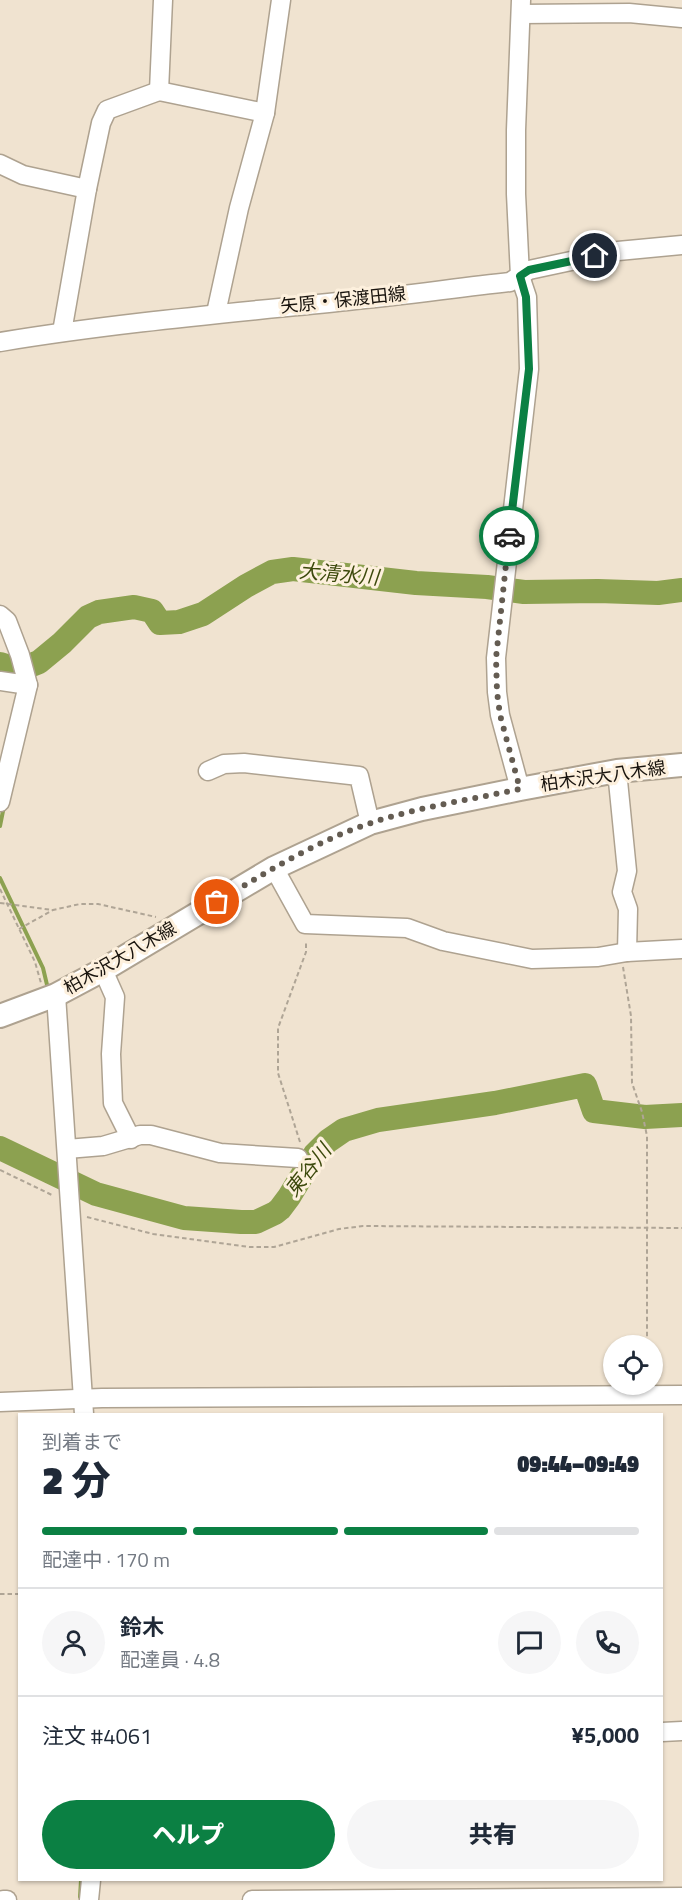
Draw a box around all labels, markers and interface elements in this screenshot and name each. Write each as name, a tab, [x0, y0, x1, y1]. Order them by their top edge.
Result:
pin	[569, 230, 620, 281]
icon: home	[578, 239, 611, 272]
street label: 矢原・保渡田線	[279, 279, 407, 320]
courier	[479, 506, 539, 566]
icon: car	[493, 520, 526, 553]
water label: 大清水川	[298, 555, 382, 593]
street label: 柏木沢大八木線	[539, 753, 667, 798]
pin	[191, 876, 242, 927]
icon: bag	[200, 885, 233, 918]
street label: 柏木沢大八木線	[58, 914, 181, 1001]
water label: 東谷川	[277, 1135, 340, 1203]
map controls	[603, 1335, 663, 1395]
button: locate	[603, 1335, 663, 1395]
text: 到着まで	[42, 1426, 122, 1457]
text: 09:44–09:49	[517, 1447, 639, 1481]
text: 2 分	[42, 1450, 111, 1509]
text: 配達中 · 170 m	[42, 1544, 170, 1575]
text: 鈴木	[120, 1610, 164, 1644]
button: person	[42, 1611, 105, 1674]
button: chat	[498, 1611, 561, 1674]
button: phone	[576, 1611, 639, 1674]
text: 配達員 · 4.8	[120, 1644, 220, 1675]
text: ¥5,000	[572, 1718, 639, 1752]
text: 注文 #4061	[42, 1719, 152, 1753]
button: ヘルプ	[42, 1800, 335, 1869]
button: 共有	[347, 1800, 639, 1869]

